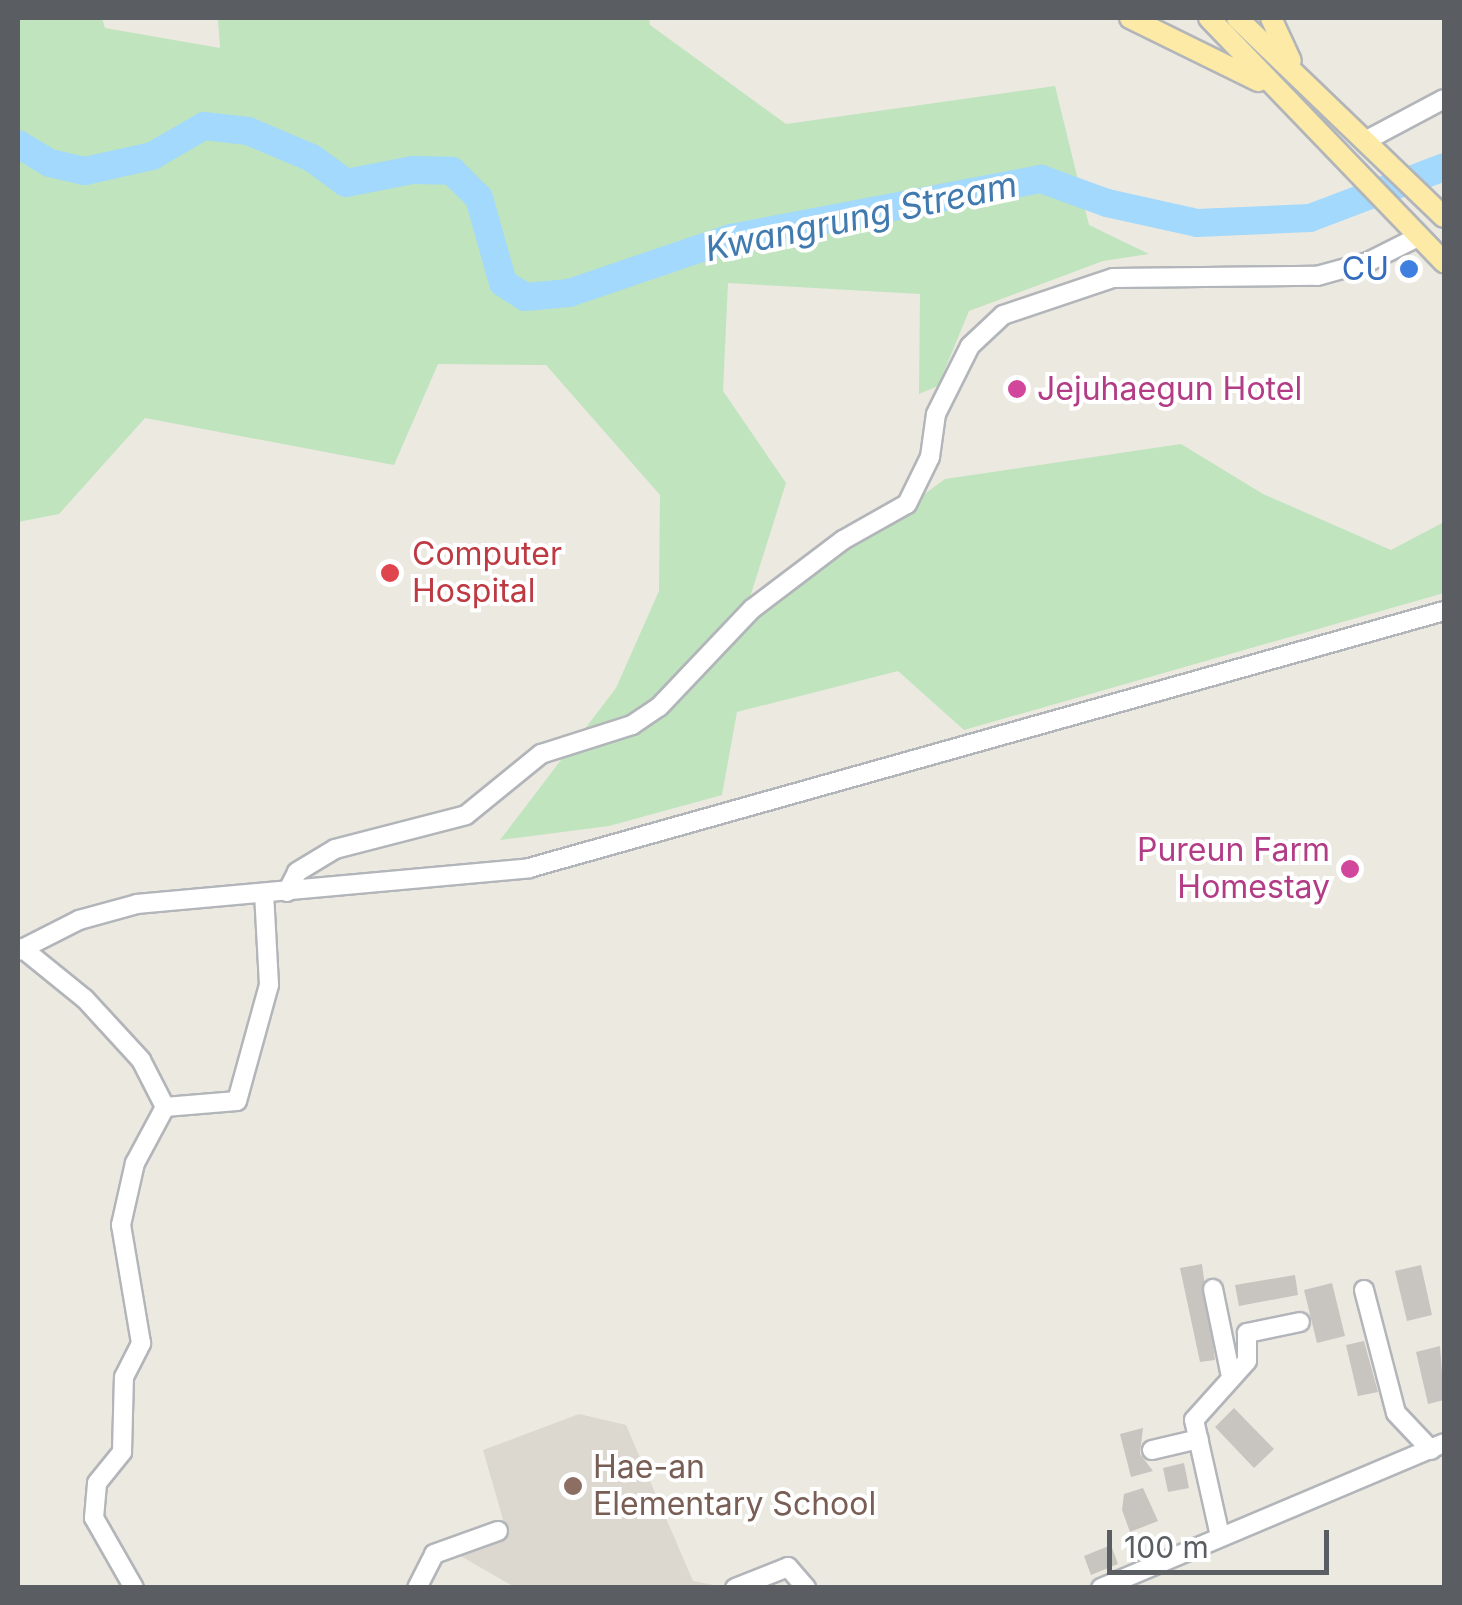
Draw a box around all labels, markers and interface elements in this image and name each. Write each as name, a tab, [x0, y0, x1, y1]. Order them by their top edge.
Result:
water label: Kwangrung Stream	[701, 162, 1021, 270]
place label: CU	[1342, 250, 1389, 288]
marker: CU	[1398, 258, 1420, 280]
place label: Jejuhaegun Hotel	[1037, 370, 1302, 408]
marker: Jejuhaegun Hotel	[1006, 378, 1028, 400]
place label: Computer Hospital	[412, 536, 562, 611]
marker: Computer Hospital	[377, 560, 403, 586]
place label: Pureun Farm Homestay	[1137, 832, 1330, 907]
marker: Pureun Farm Homestay	[1339, 858, 1361, 880]
place label: Hae-an Elementary School	[593, 1449, 876, 1524]
marker: Hae-an Elementary School	[562, 1475, 584, 1497]
scale bar	[1112, 1510, 1334, 1572]
text: 100 m	[1124, 1529, 1209, 1565]

